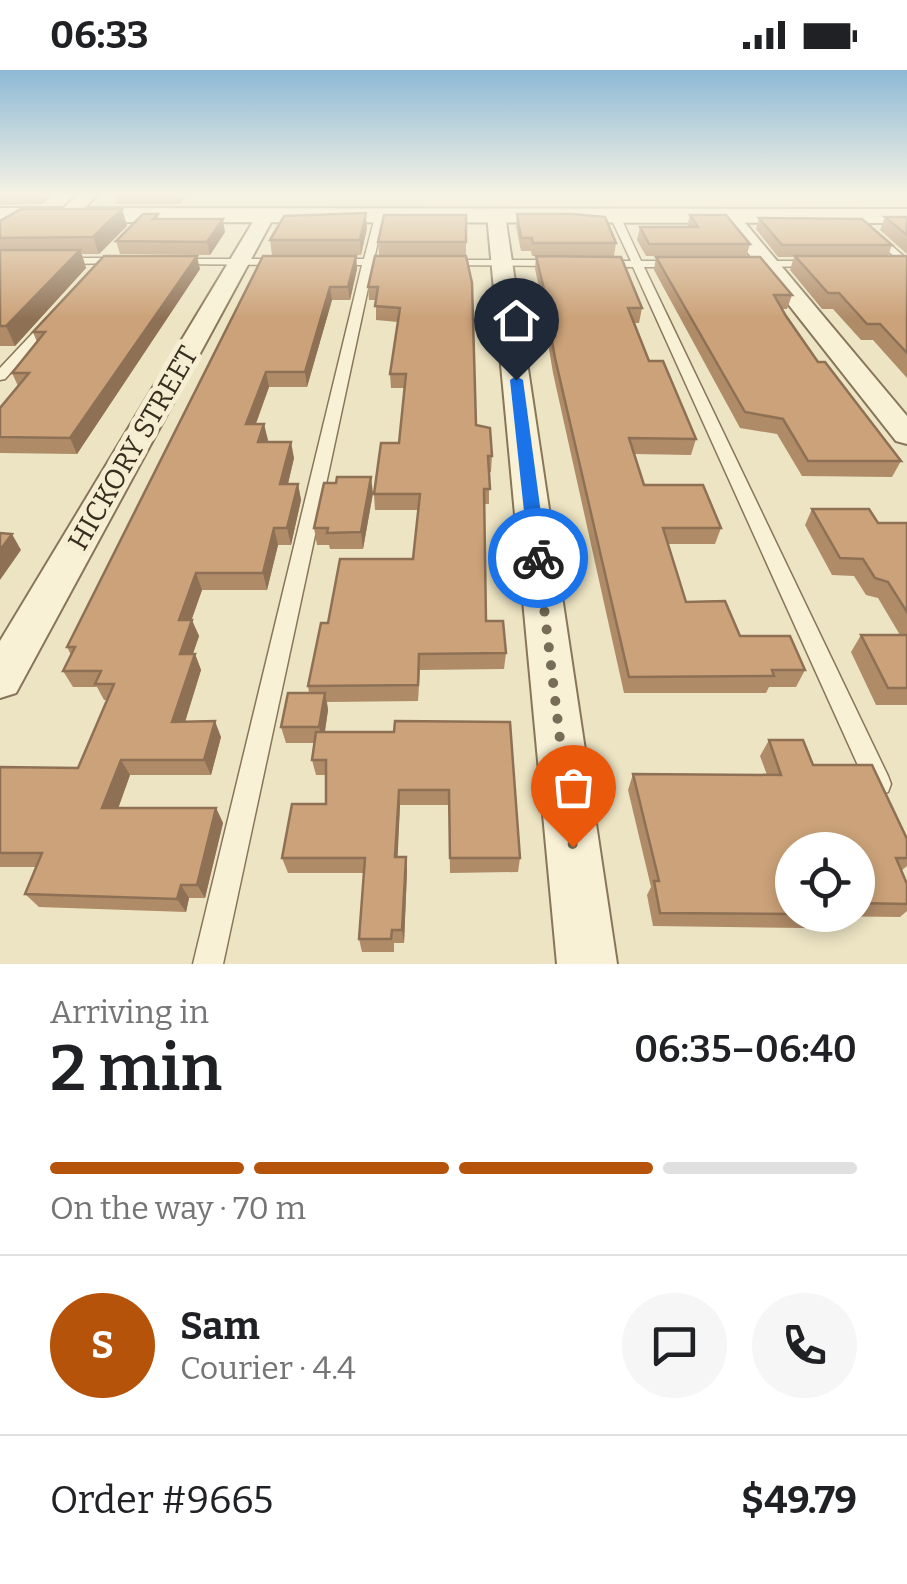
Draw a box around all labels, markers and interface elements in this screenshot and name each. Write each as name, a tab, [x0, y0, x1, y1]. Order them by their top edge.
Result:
text: 06:33	[50, 12, 149, 58]
pin	[474, 278, 559, 381]
icon: home	[489, 293, 544, 348]
street label: HICKORY STREET	[61, 340, 205, 556]
courier	[488, 508, 588, 608]
icon: bike	[511, 531, 566, 586]
pin	[531, 745, 616, 848]
icon: bag	[546, 760, 601, 815]
map controls	[775, 832, 875, 932]
button: locate	[775, 832, 875, 932]
text: Arriving in	[50, 993, 209, 1031]
text: 06:35–06:40	[634, 1026, 857, 1072]
text: 2 min	[50, 1029, 222, 1107]
text: On the way · 70 m	[50, 1189, 306, 1227]
button: chat	[622, 1293, 727, 1398]
button: phone	[752, 1293, 857, 1398]
text: Sam	[180, 1303, 260, 1349]
text: S	[91, 1322, 114, 1368]
text: Courier · 4.4	[180, 1349, 356, 1387]
text: Order #9665	[50, 1477, 273, 1523]
text: $49.79	[741, 1477, 857, 1523]

